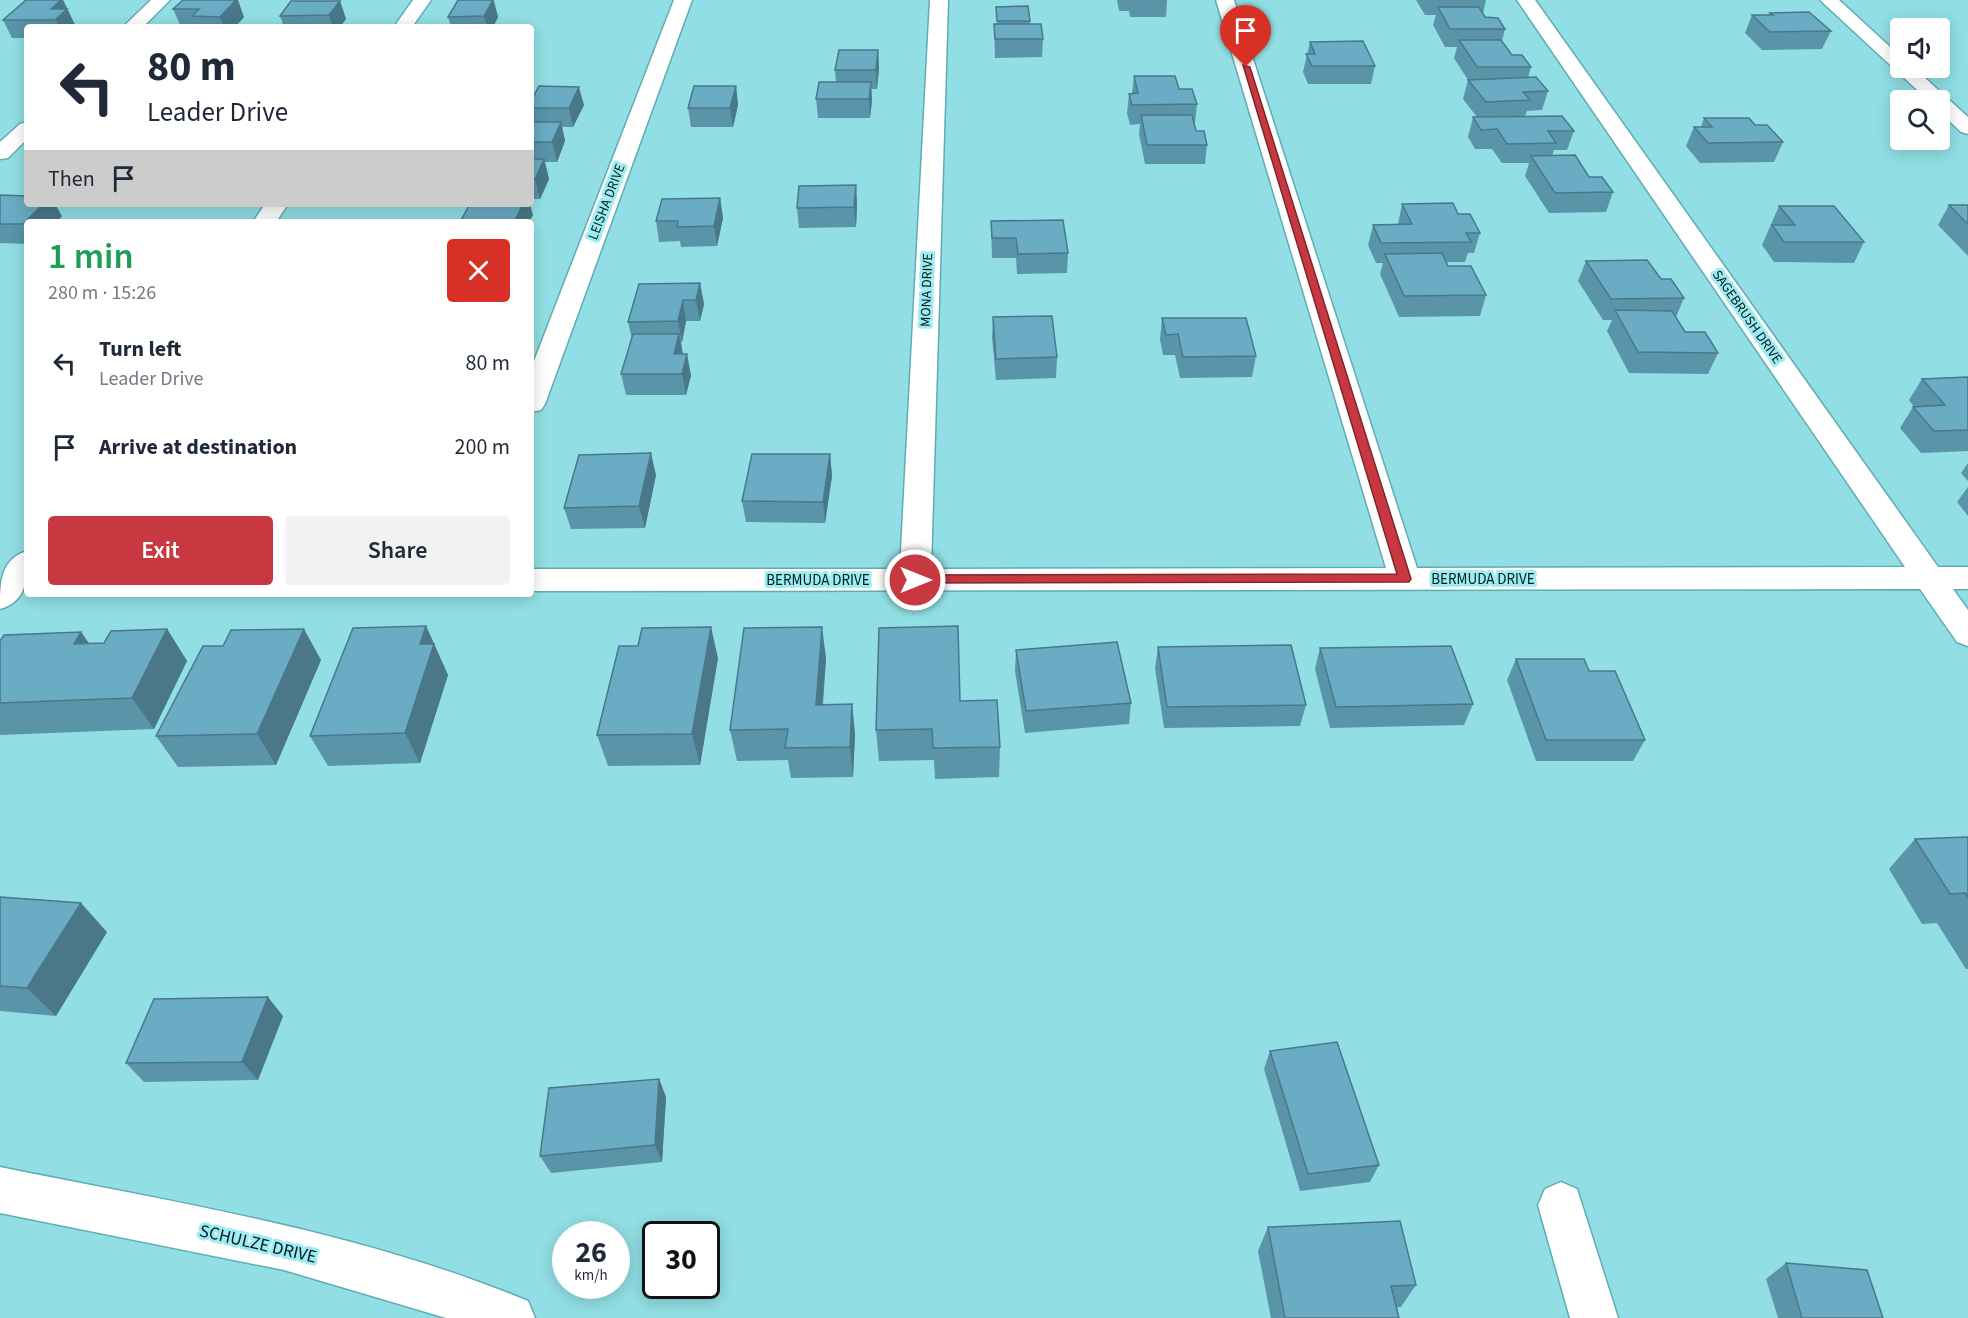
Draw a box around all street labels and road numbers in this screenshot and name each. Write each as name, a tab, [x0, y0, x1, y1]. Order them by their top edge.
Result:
street label: LEISHA DRIVE	[583, 161, 631, 243]
street label: MONA DRIVE	[916, 253, 938, 327]
street label: SAGEBRUSH DRIVE	[1707, 266, 1787, 368]
street label: BERMUDA DRIVE	[1431, 569, 1535, 590]
street label: BERMUDA DRIVE	[766, 570, 870, 591]
street label: SCHULZE DRIVE	[197, 1218, 319, 1270]

